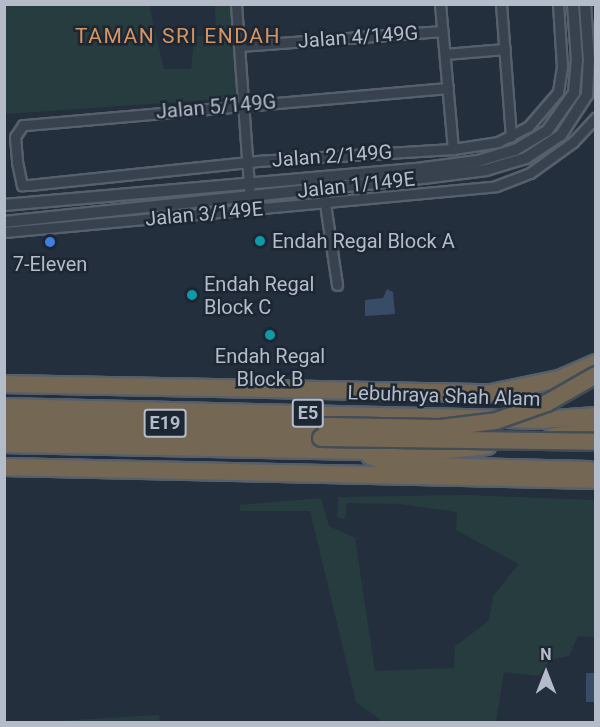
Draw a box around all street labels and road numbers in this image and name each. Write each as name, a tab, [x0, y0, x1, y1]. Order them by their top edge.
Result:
street label: Jalan 4/149G	[297, 21, 419, 53]
street label: Jalan 5/149G	[155, 90, 277, 124]
street label: Jalan 2/149G	[271, 140, 393, 172]
street label: Jalan 1/149E	[296, 167, 416, 203]
street label: Jalan 3/149E	[144, 197, 264, 231]
street label: Lebuhraya Shah Alam	[347, 381, 541, 411]
road number: E5	[292, 398, 324, 428]
road number: E19	[142, 408, 188, 438]

